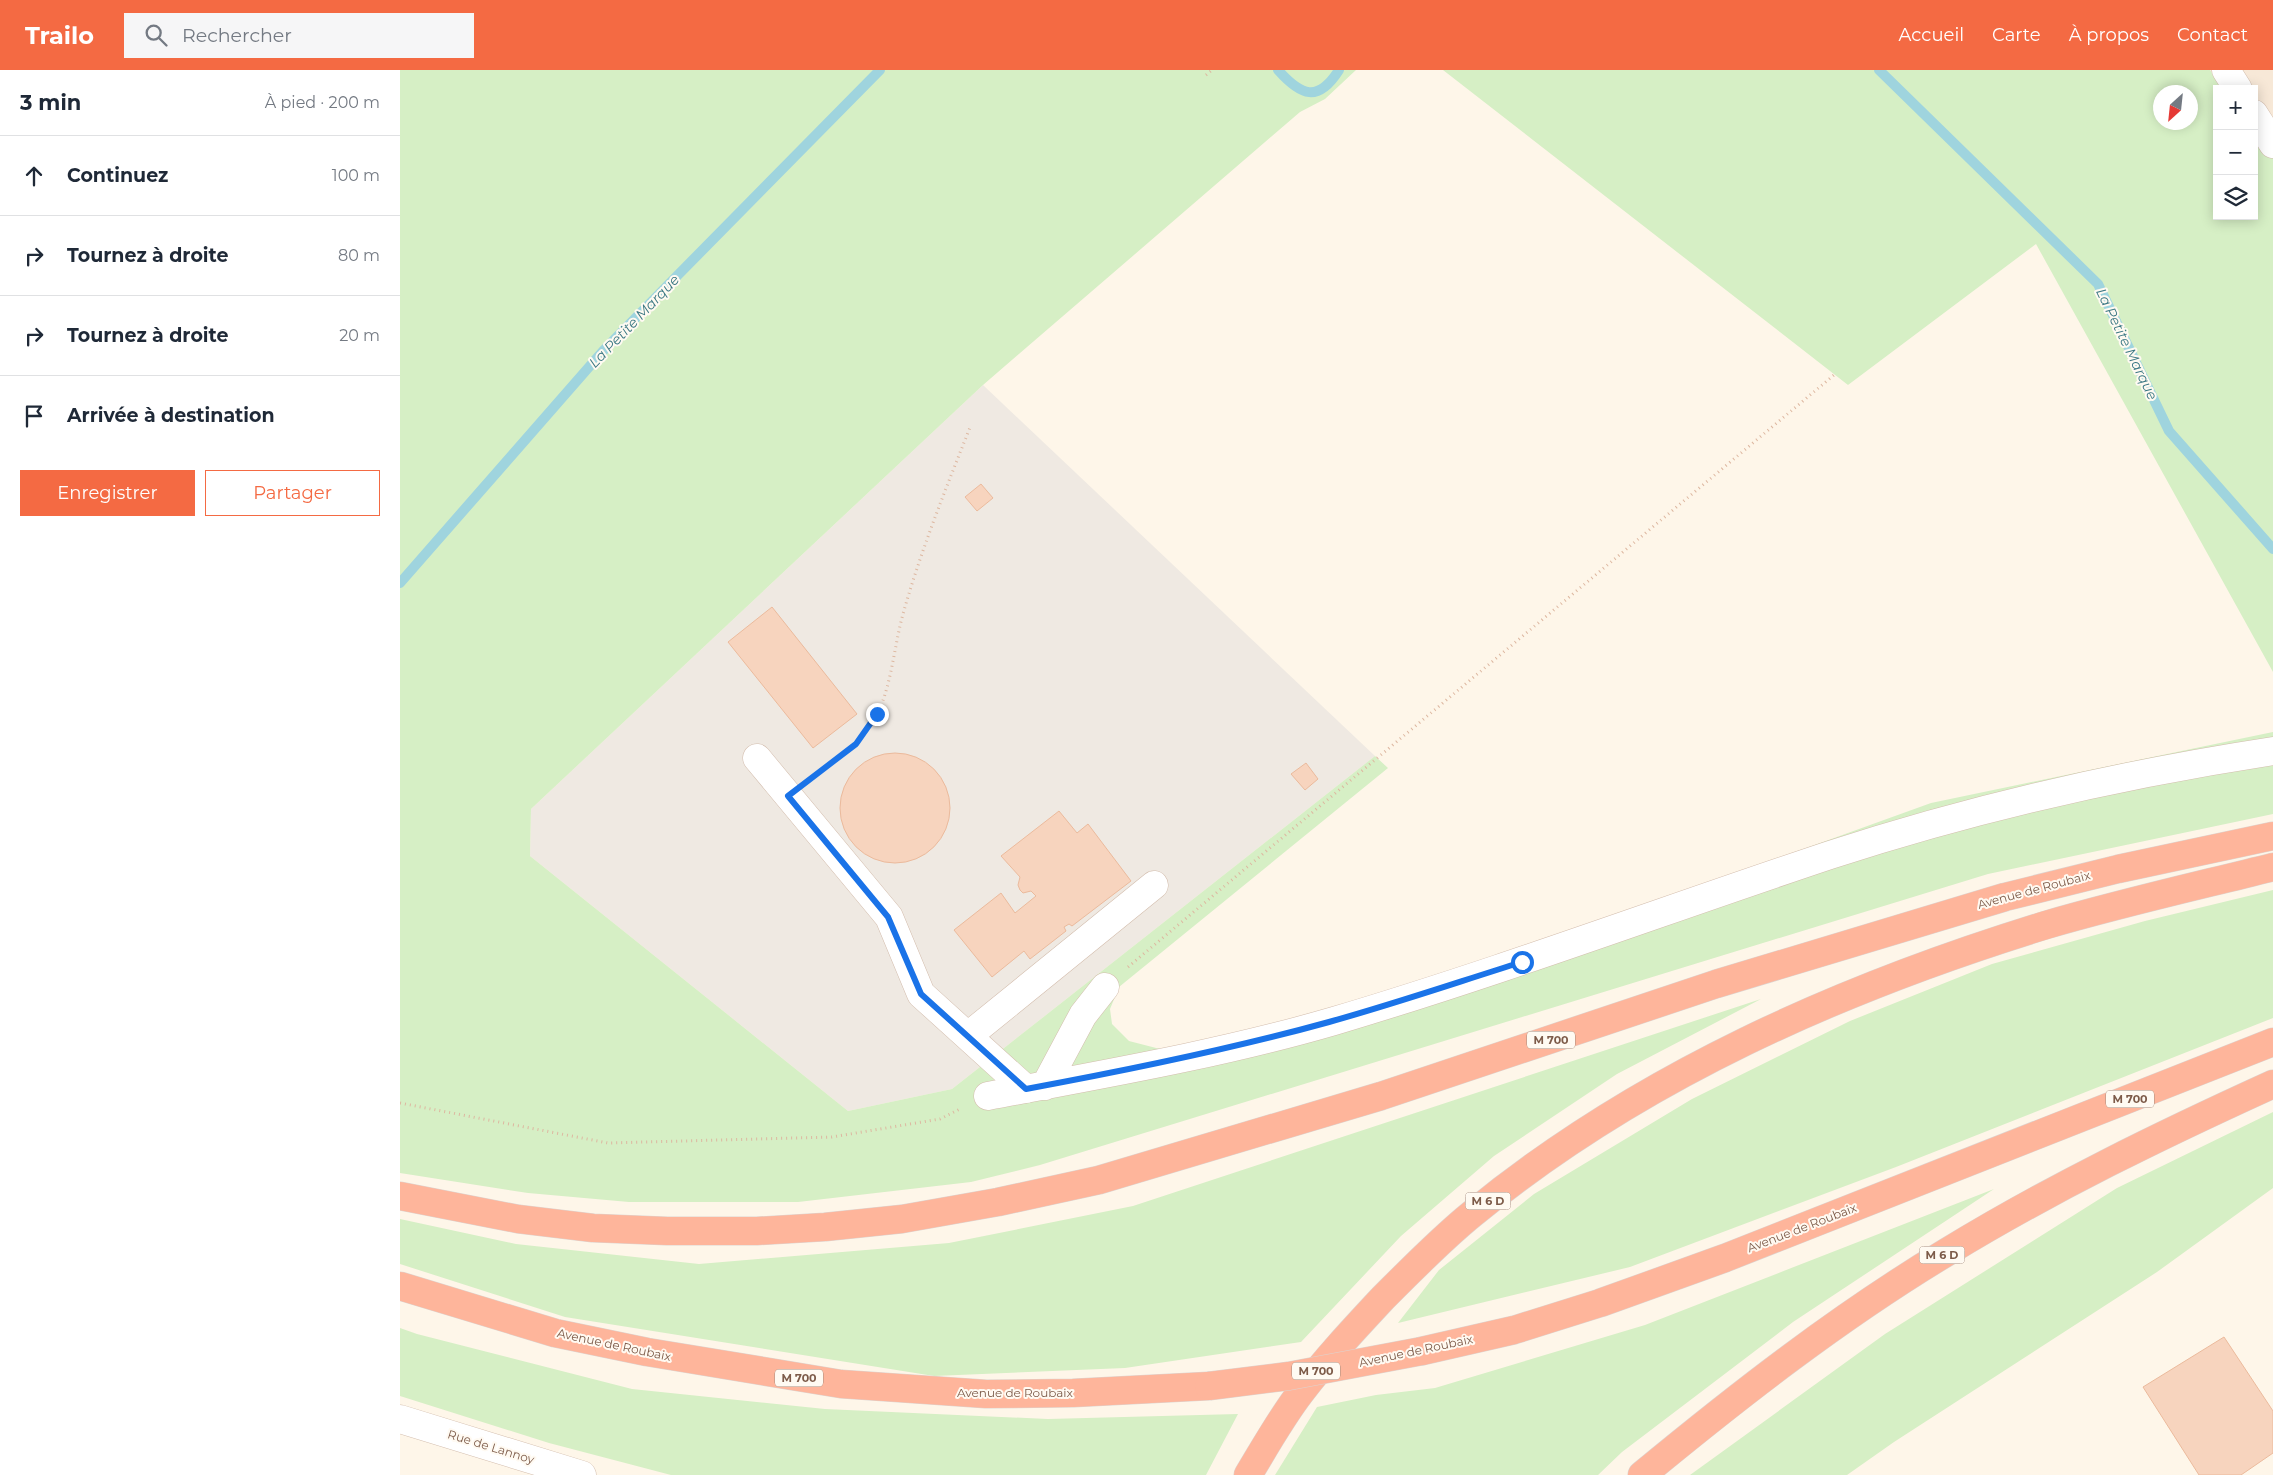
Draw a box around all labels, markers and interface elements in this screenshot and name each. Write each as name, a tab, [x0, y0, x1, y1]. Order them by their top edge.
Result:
search box	[124, 13, 474, 58]
text: Trailo	[25, 21, 94, 50]
icon: search	[142, 21, 170, 49]
text: Rechercher	[182, 24, 292, 47]
text: Accueil	[1899, 24, 1964, 46]
text: Carte	[1992, 24, 2041, 46]
text: À propos	[2069, 24, 2149, 46]
text: Contact	[2177, 24, 2248, 46]
north arrow	[2153, 85, 2198, 130]
map controls	[2213, 85, 2258, 220]
button: +	[2213, 85, 2258, 130]
text: 3 min	[20, 90, 81, 115]
text: À pied · 200 m	[265, 93, 380, 112]
button: −	[2213, 130, 2258, 175]
icon: ahead	[20, 162, 48, 190]
text: Continuez	[67, 164, 168, 187]
text: 100 m	[332, 166, 380, 185]
button: layers	[2213, 175, 2258, 220]
icon: right	[20, 242, 48, 270]
text: Tournez à droite	[67, 244, 228, 267]
text: 80 m	[338, 246, 380, 265]
water label: La Petite Marque	[585, 271, 683, 371]
water label: La Petite Marque	[2092, 285, 2162, 403]
icon: right	[20, 322, 48, 350]
text: Tournez à droite	[67, 324, 228, 347]
text: 20 m	[339, 326, 380, 345]
icon: arrive	[20, 402, 48, 430]
text: Arrivée à destination	[67, 404, 275, 427]
button: Enregistrer	[20, 470, 195, 516]
button: Partager	[205, 470, 380, 516]
route end	[866, 703, 889, 726]
street label: Avenue de Roubaix	[1976, 867, 2092, 912]
route start	[1511, 951, 1534, 974]
road number: M 700	[1527, 1032, 1575, 1048]
road number: M 700	[2106, 1091, 2154, 1108]
road number: M 6 D	[1466, 1192, 1510, 1210]
street label: Avenue de Roubaix	[1745, 1200, 1859, 1255]
road number: M 6 D	[1920, 1246, 1964, 1264]
street label: Avenue de Roubaix	[556, 1325, 673, 1364]
street label: Avenue de Roubaix	[1358, 1331, 1475, 1370]
road number: M 700	[1292, 1362, 1340, 1380]
road number: M 700	[775, 1370, 823, 1386]
street label: Avenue de Roubaix	[957, 1385, 1074, 1400]
street label: Rue de Lannoy	[446, 1426, 537, 1467]

